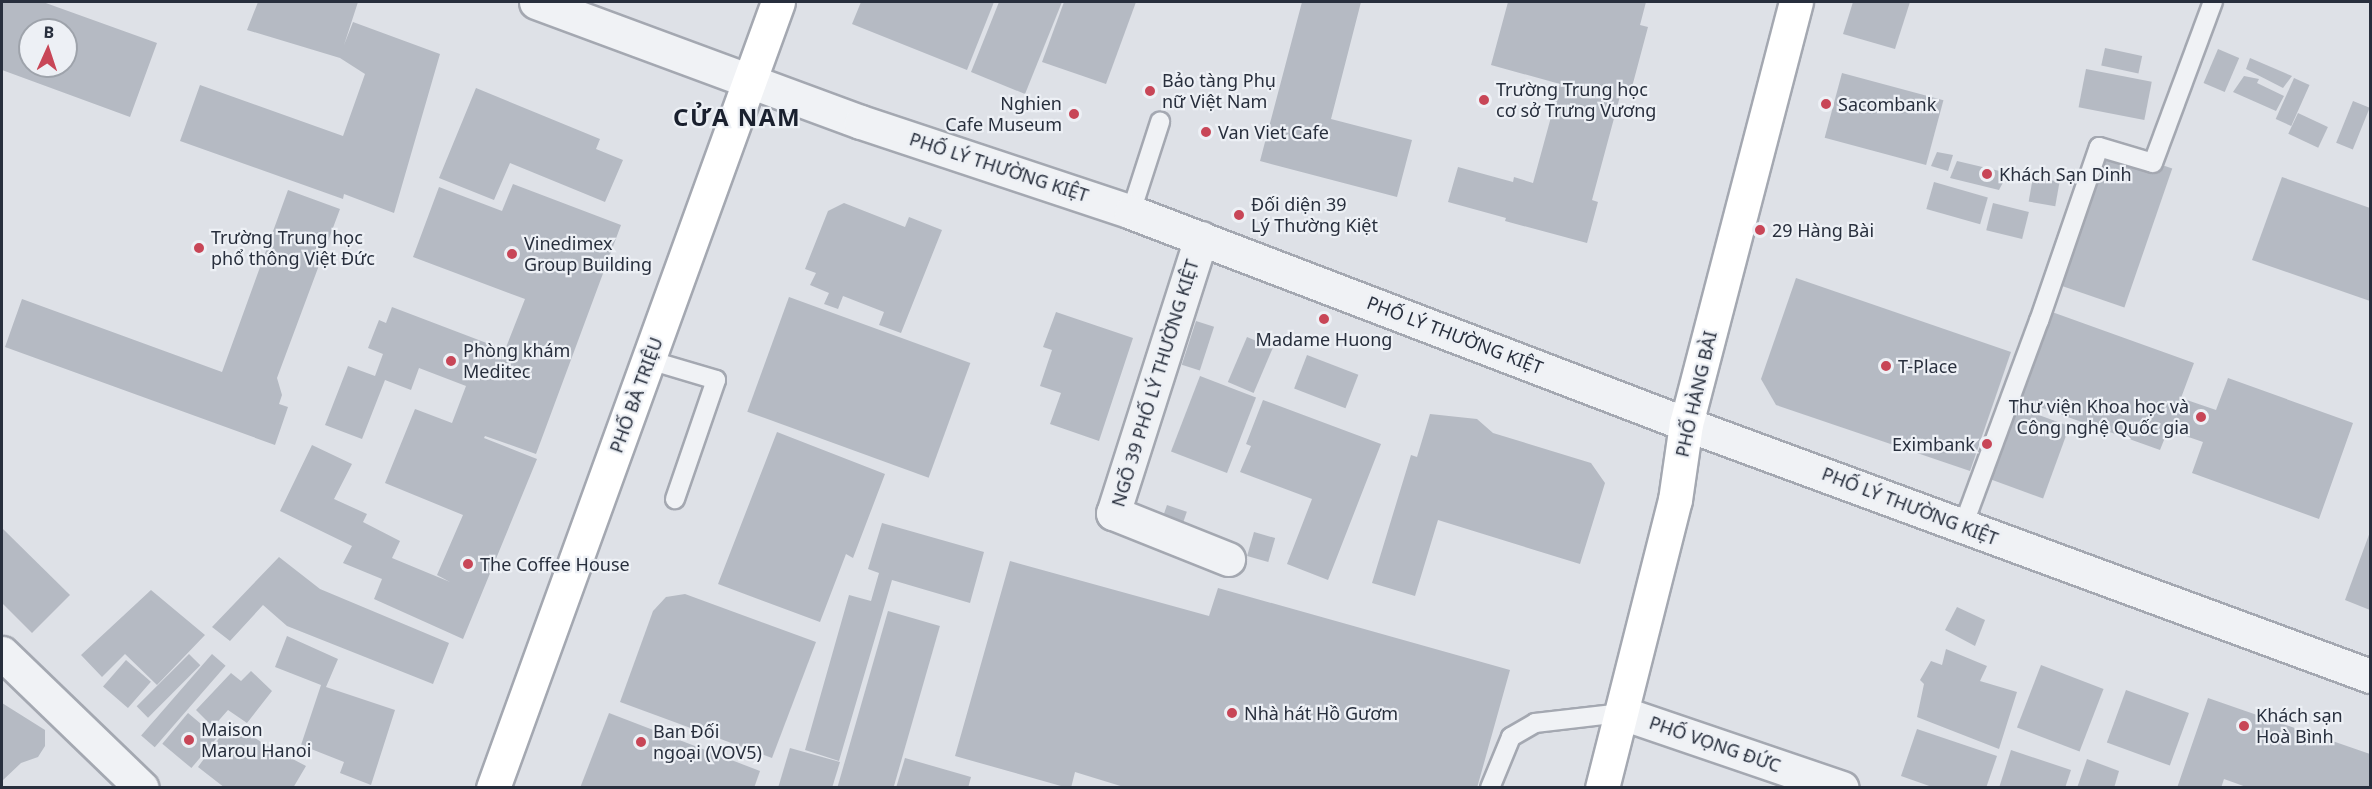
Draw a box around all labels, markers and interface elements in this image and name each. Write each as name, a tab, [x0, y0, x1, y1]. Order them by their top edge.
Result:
north arrow	[18, 18, 78, 78]
text: B	[43, 21, 55, 43]
place label: Bảo tàng Phụ nữ Việt Nam	[1162, 70, 1276, 112]
place label: Trường Trung học cơ sở Trưng Vương	[1496, 79, 1656, 122]
marker: Bảo tàng Phụ nữ Việt Nam	[1143, 84, 1157, 98]
place label: Nghien Cafe Museum	[945, 93, 1062, 136]
marker: Trường Trung học cơ sở Trưng Vương	[1477, 93, 1491, 107]
place label: Sacombank	[1838, 93, 1936, 115]
marker: Sacombank	[1819, 97, 1833, 111]
district label: CỬA NAM	[673, 103, 801, 131]
marker: Nghien Cafe Museum	[1067, 107, 1081, 121]
place label: Van Viet Cafe	[1218, 121, 1329, 143]
marker: Van Viet Cafe	[1199, 125, 1213, 139]
street label: PHỐ LÝ THƯỜNG KIỆT	[907, 128, 1091, 206]
place label: Khách Sạn Dinh	[1999, 163, 2132, 185]
marker: Khách Sạn Dinh	[1980, 167, 1994, 181]
place label: Đối diện 39 Lý Thường Kiệt	[1251, 194, 1378, 236]
marker: Đối diện 39 Lý Thường Kiệt	[1232, 208, 1246, 222]
place label: 29 Hàng Bài	[1772, 219, 1874, 241]
marker: 29 Hàng Bài	[1753, 223, 1767, 237]
place label: Trường Trung học phổ thông Việt Đức	[211, 227, 375, 270]
place label: Vinedimex Group Building	[524, 233, 652, 276]
marker: Trường Trung học phổ thông Việt Đức	[192, 241, 206, 255]
marker: Vinedimex Group Building	[505, 247, 519, 261]
street label: NGÕ 39 PHỐ LÝ THƯỜNG KIỆT	[1107, 257, 1203, 509]
street label: PHỐ LÝ THƯỜNG KIỆT	[1364, 291, 1546, 379]
marker: Madame Huong	[1317, 312, 1331, 326]
place label: Madame Huong	[1256, 328, 1392, 350]
street label: PHỐ HÀNG BÀI	[1671, 329, 1721, 459]
street label: PHỐ BÀ TRIỆU	[605, 334, 667, 456]
place label: Phòng khám Meditec	[463, 340, 570, 382]
marker: Phòng khám Meditec	[444, 354, 458, 368]
place label: T-Place	[1898, 355, 1958, 377]
marker: T-Place	[1879, 359, 1893, 373]
place label: Thư viện Khoa học và Công nghệ Quốc gia	[2009, 396, 2189, 438]
marker: Thư viện Khoa học và Công nghệ Quốc gia	[2194, 410, 2208, 424]
place label: Eximbank	[1892, 433, 1975, 455]
marker: Eximbank	[1980, 437, 1994, 451]
street label: PHỐ LÝ THƯỜNG KIỆT	[1819, 462, 2001, 550]
place label: The Coffee House	[480, 553, 630, 575]
marker: The Coffee House	[461, 557, 475, 571]
place label: Nhà hát Hồ Gươm	[1244, 702, 1398, 724]
place label: Khách sạn Hoà Bình	[2256, 705, 2343, 748]
marker: Nhà hát Hồ Gươm	[1225, 706, 1239, 720]
street label: PHỐ VỌNG ĐỨC	[1646, 711, 1784, 777]
place label: Maison Marou Hanoi	[201, 719, 311, 762]
marker: Khách sạn Hoà Bình	[2237, 719, 2251, 733]
place label: Ban Đối ngoại (VOV5)	[653, 721, 762, 764]
marker: Maison Marou Hanoi	[182, 733, 196, 747]
marker: Ban Đối ngoại (VOV5)	[634, 735, 648, 749]

